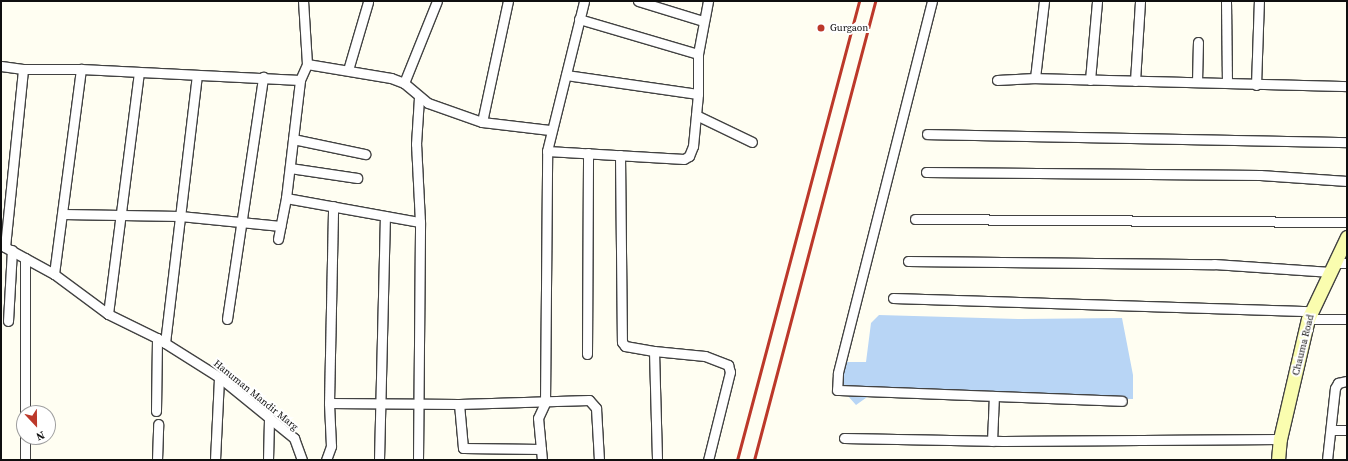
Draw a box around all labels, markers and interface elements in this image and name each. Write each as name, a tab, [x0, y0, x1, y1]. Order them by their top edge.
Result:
marker: Gurgaon	[815, 22, 827, 34]
place label: Gurgaon	[830, 22, 868, 34]
street label: Chauma Road	[1290, 313, 1316, 377]
street label: Hanuman Mandir Marg	[211, 357, 301, 433]
north arrow	[16, 405, 56, 445]
text: N	[34, 427, 47, 444]

